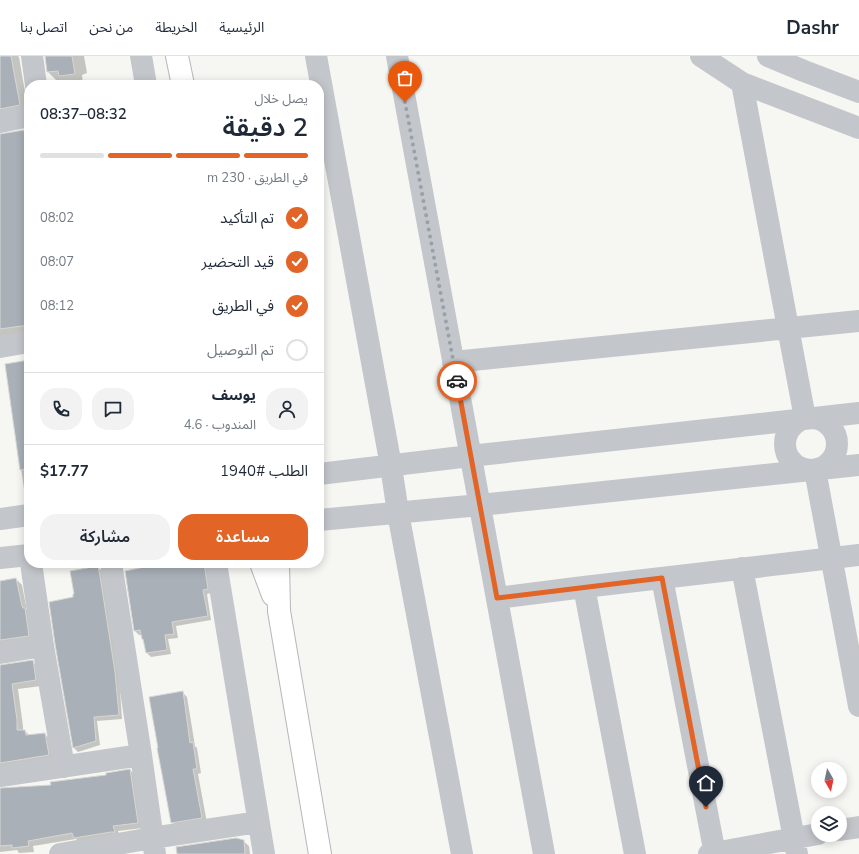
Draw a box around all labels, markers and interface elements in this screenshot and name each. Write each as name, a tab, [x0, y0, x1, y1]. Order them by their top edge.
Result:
text: Dashr	[786, 15, 839, 41]
text: اتصل بنا	[20, 18, 67, 37]
text: من نحن	[89, 18, 133, 37]
text: الخريطة	[155, 18, 197, 37]
text: الرئيسية	[219, 18, 264, 37]
pin	[388, 61, 422, 102]
icon: bag	[394, 67, 416, 89]
text: يصل خلال	[254, 90, 308, 108]
text: 08:32–08:37	[40, 104, 127, 124]
text: 2 دقيقة	[222, 110, 308, 145]
text: في الطريق · 230 m	[207, 169, 308, 187]
icon: check	[286, 207, 308, 229]
text: تم التأكيد	[220, 208, 274, 228]
text: 08:02	[40, 209, 74, 227]
icon: check	[286, 251, 308, 273]
text: قيد التحضير	[201, 252, 274, 272]
text: 08:07	[40, 253, 74, 271]
icon: check	[286, 295, 308, 317]
text: في الطريق	[212, 296, 274, 316]
text: 08:12	[40, 297, 74, 315]
text: تم التوصيل	[207, 340, 274, 360]
courier	[437, 361, 477, 401]
icon: car	[446, 370, 468, 392]
text: يوسف	[212, 385, 256, 405]
button: phone	[40, 388, 82, 430]
button: chat	[92, 388, 134, 430]
button: person	[266, 388, 308, 430]
text: المندوب · 4.6	[184, 416, 256, 434]
text: $17.77	[40, 461, 89, 481]
text: الطلب #1940	[220, 461, 308, 481]
button: مشاركة	[40, 514, 170, 560]
button: مساعدة	[178, 514, 308, 560]
north arrow	[811, 762, 847, 798]
map controls	[811, 762, 847, 842]
pin	[689, 766, 723, 807]
icon: home	[695, 772, 717, 794]
button: layers	[811, 806, 847, 842]

